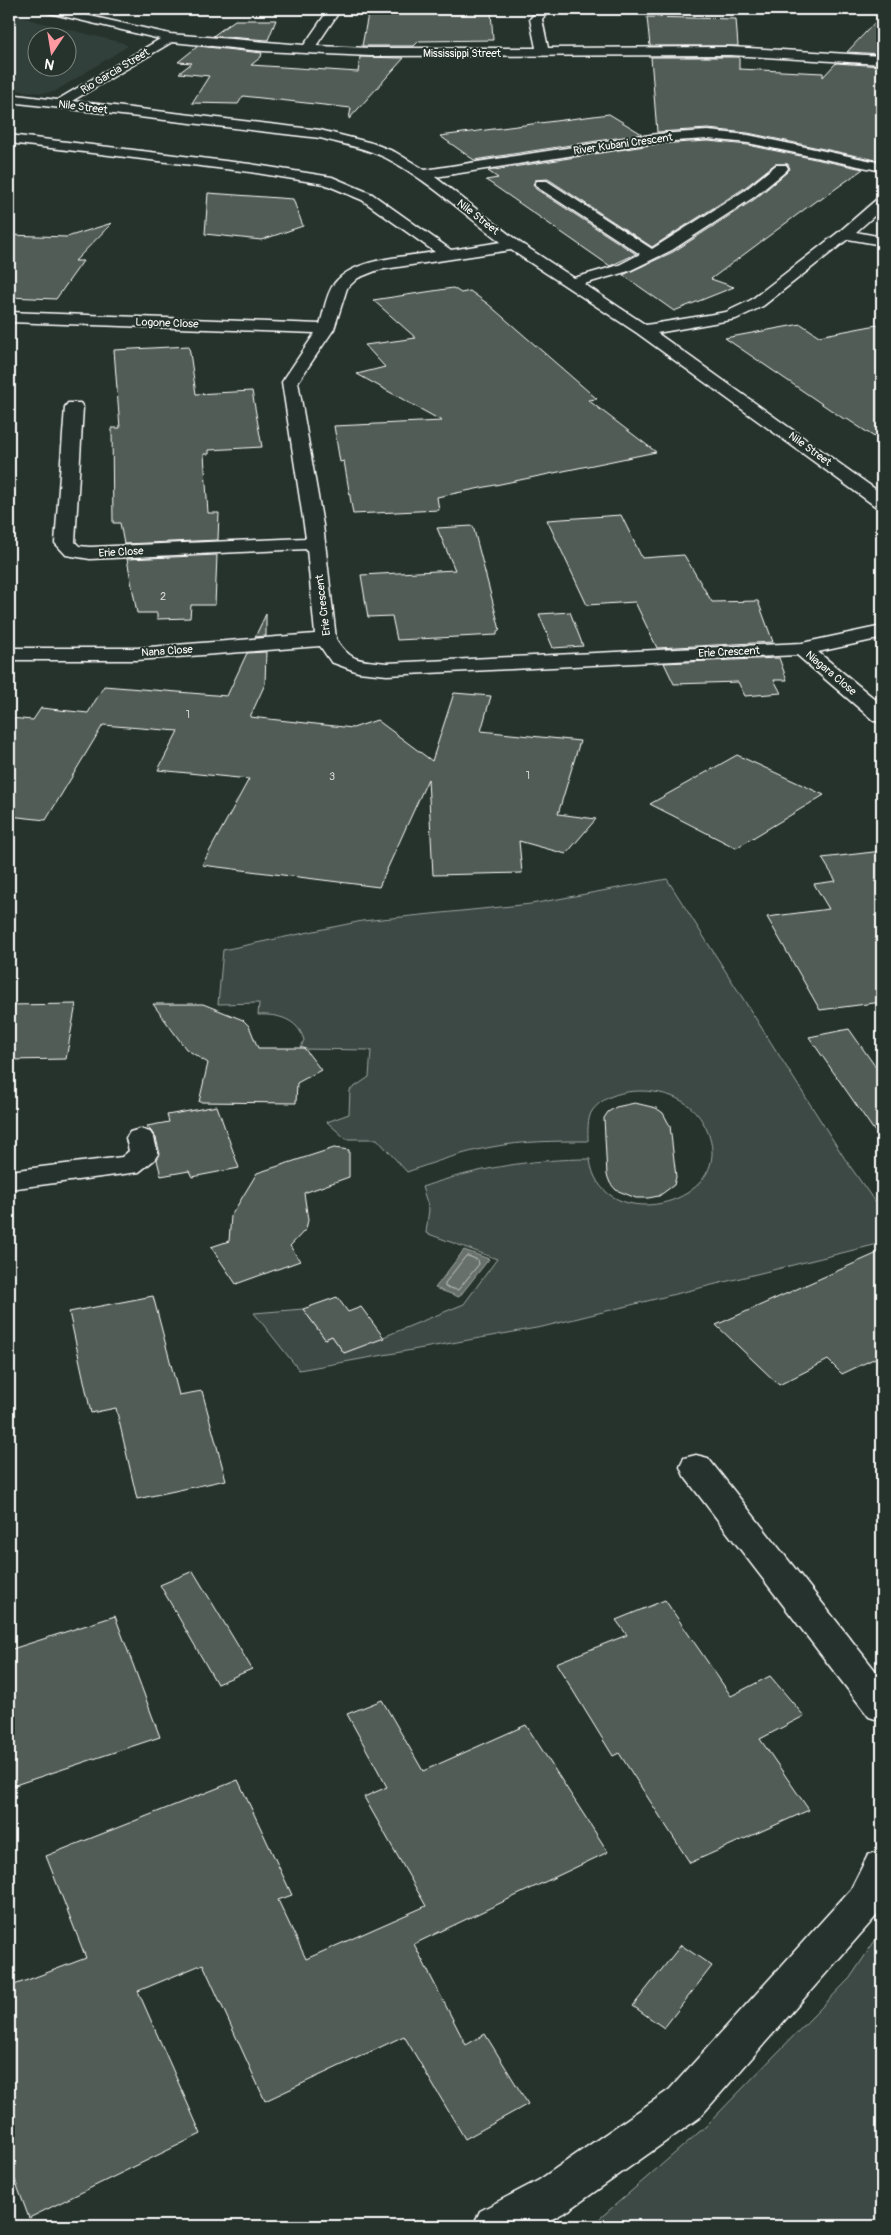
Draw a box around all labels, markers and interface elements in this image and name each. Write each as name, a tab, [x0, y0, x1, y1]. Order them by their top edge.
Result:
north arrow	[28, 28, 78, 78]
street label: Rio Garcia Street	[78, 45, 152, 97]
street label: Mississippi Street	[423, 47, 502, 60]
text: N	[43, 55, 56, 74]
street label: Nile Street	[58, 98, 109, 117]
street label: River Kubani Crescent	[572, 130, 674, 157]
street label: Nile Street	[454, 197, 502, 238]
street label: Logone Close	[135, 315, 199, 331]
street label: Nile Street	[786, 429, 834, 469]
street label: Erie Close	[98, 544, 144, 560]
street label: Erie Crescent	[313, 573, 333, 636]
house number: 2	[160, 590, 166, 603]
street label: Nana Close	[141, 643, 194, 659]
street label: Erie Crescent	[698, 644, 761, 660]
street label: Niagara Close	[803, 648, 859, 698]
house number: 1	[186, 708, 190, 721]
house number: 1	[526, 769, 530, 782]
house number: 3	[329, 770, 335, 783]

